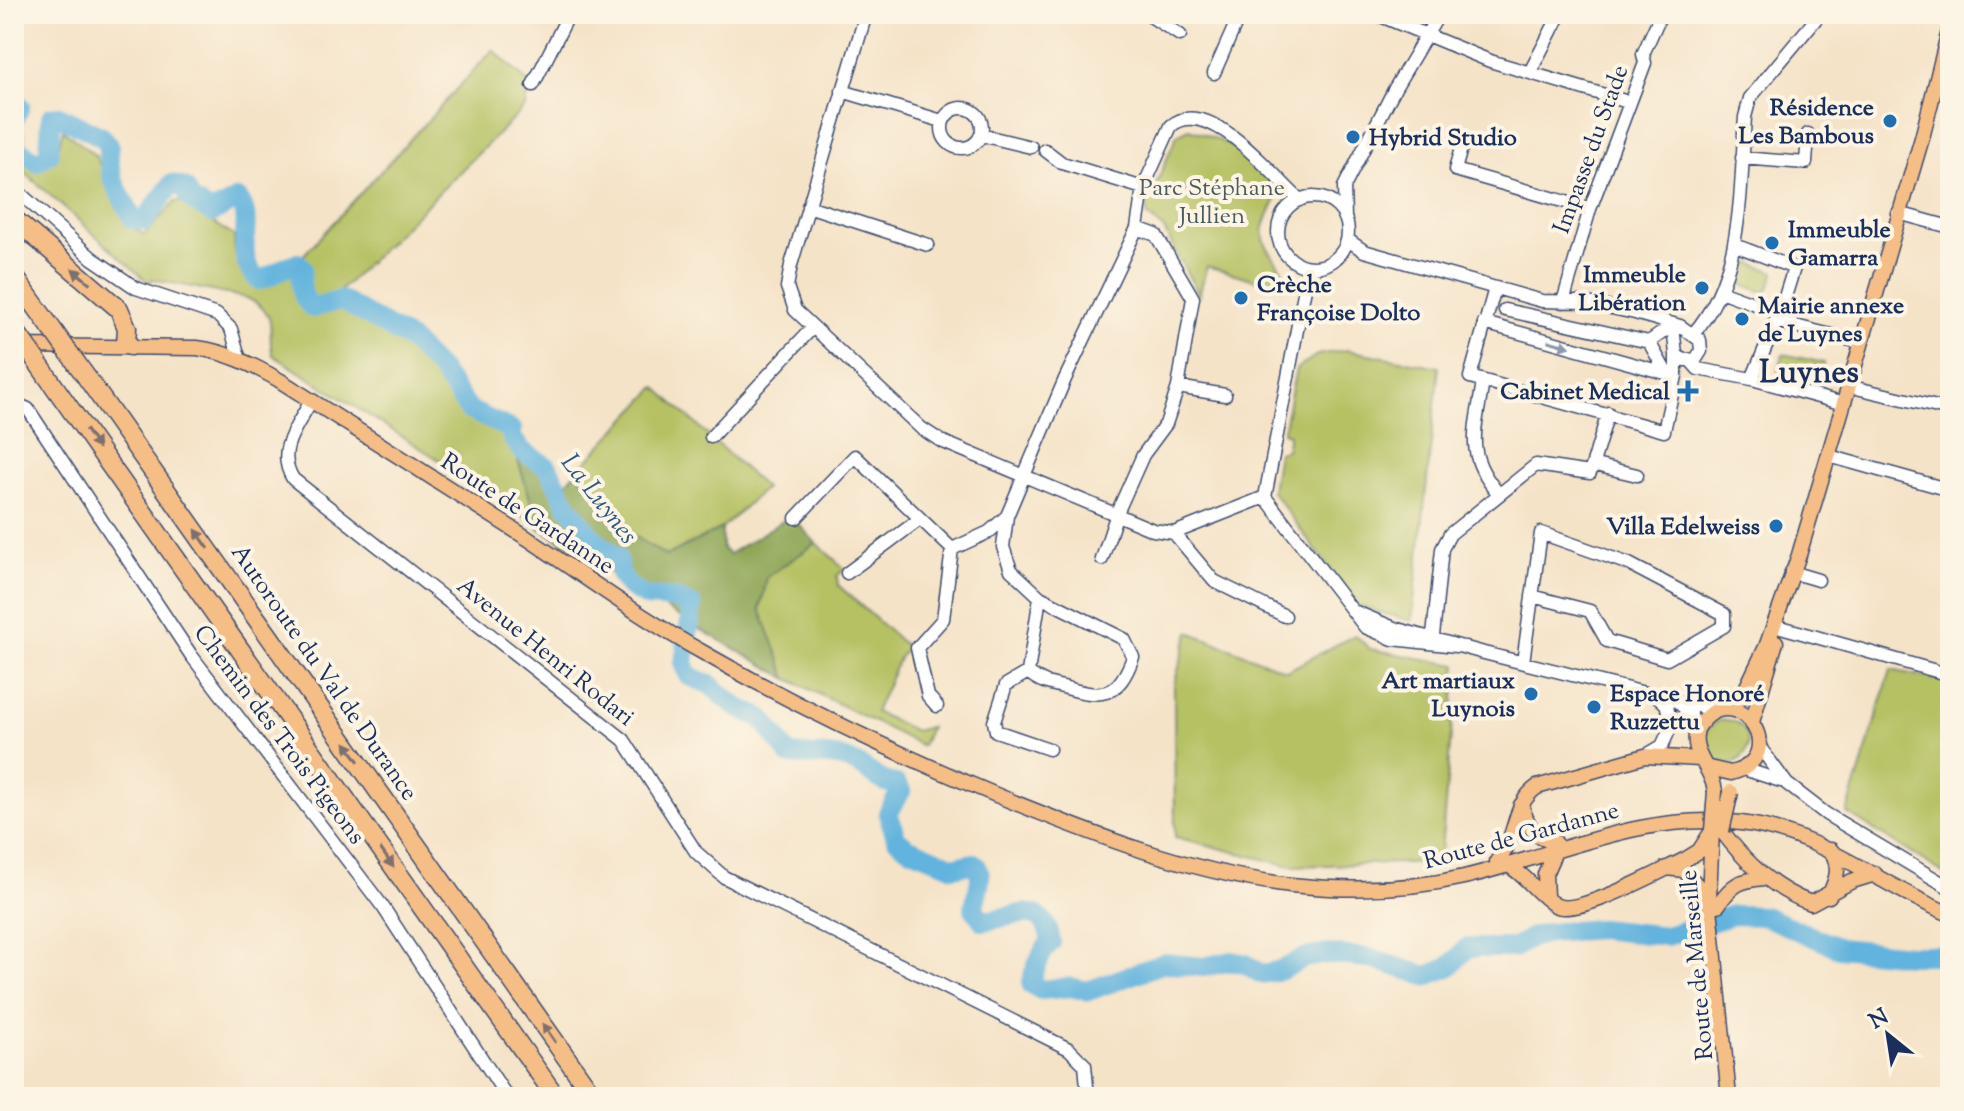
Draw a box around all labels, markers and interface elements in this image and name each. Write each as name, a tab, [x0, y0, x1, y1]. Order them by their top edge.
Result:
street label: Impasse du Stade	[1546, 61, 1638, 239]
place label: Résidence Les Bambous	[1738, 92, 1874, 154]
marker: Résidence Les Bambous	[1881, 112, 1899, 130]
place label: Hybrid Studio	[1369, 122, 1517, 156]
marker: Hybrid Studio	[1344, 128, 1362, 146]
park label: Parc Stéphane Jullien	[1139, 172, 1285, 234]
place label: Immeuble Gamarra	[1788, 214, 1891, 276]
marker: Immeuble Gamarra	[1763, 234, 1781, 252]
place label: Immeuble Libération	[1579, 259, 1687, 321]
one-way arrow	[71, 268, 91, 285]
place label: Crèche Françoise Dolto	[1257, 269, 1420, 331]
marker: Immeuble Libération	[1693, 279, 1711, 297]
marker: Crèche Françoise Dolto	[1232, 289, 1250, 307]
place label: Mairie annexe de Luynes	[1758, 290, 1904, 352]
marker: Mairie annexe de Luynes	[1733, 310, 1751, 328]
one-way arrow	[1547, 338, 1571, 351]
district label: Luynes	[1759, 351, 1859, 397]
place label: Cabinet Medical	[1500, 376, 1670, 410]
marker: Cabinet Medical	[1677, 380, 1699, 402]
one-way arrow	[84, 429, 99, 450]
street label: Route de Gardanne	[433, 446, 620, 584]
water label: La Luynes	[551, 446, 645, 553]
place label: Villa Edelweiss	[1606, 511, 1760, 545]
marker: Villa Edelweiss	[1767, 517, 1785, 535]
one-way arrow	[195, 528, 210, 549]
street label: Autoroute du Val de Durance	[222, 538, 425, 808]
street label: Avenue Henri Rodari	[449, 570, 641, 735]
street label: Chemin des Trois Pigeons	[184, 618, 372, 852]
place label: Art martiaux Luynois	[1381, 665, 1515, 727]
place label: Espace Honoré Ruzzettu	[1610, 678, 1765, 740]
marker: Art martiaux Luynois	[1522, 685, 1540, 703]
marker: Espace Honoré Ruzzettu	[1585, 698, 1603, 716]
one-way arrow	[345, 741, 360, 762]
street label: Route de Gardanne	[1420, 795, 1623, 879]
one-way arrow	[379, 847, 394, 868]
street label: Route de Marseille	[1673, 868, 1723, 1062]
north arrow	[1848, 995, 1928, 1075]
text: N	[1864, 1002, 1895, 1039]
one-way arrow	[542, 1023, 557, 1044]

